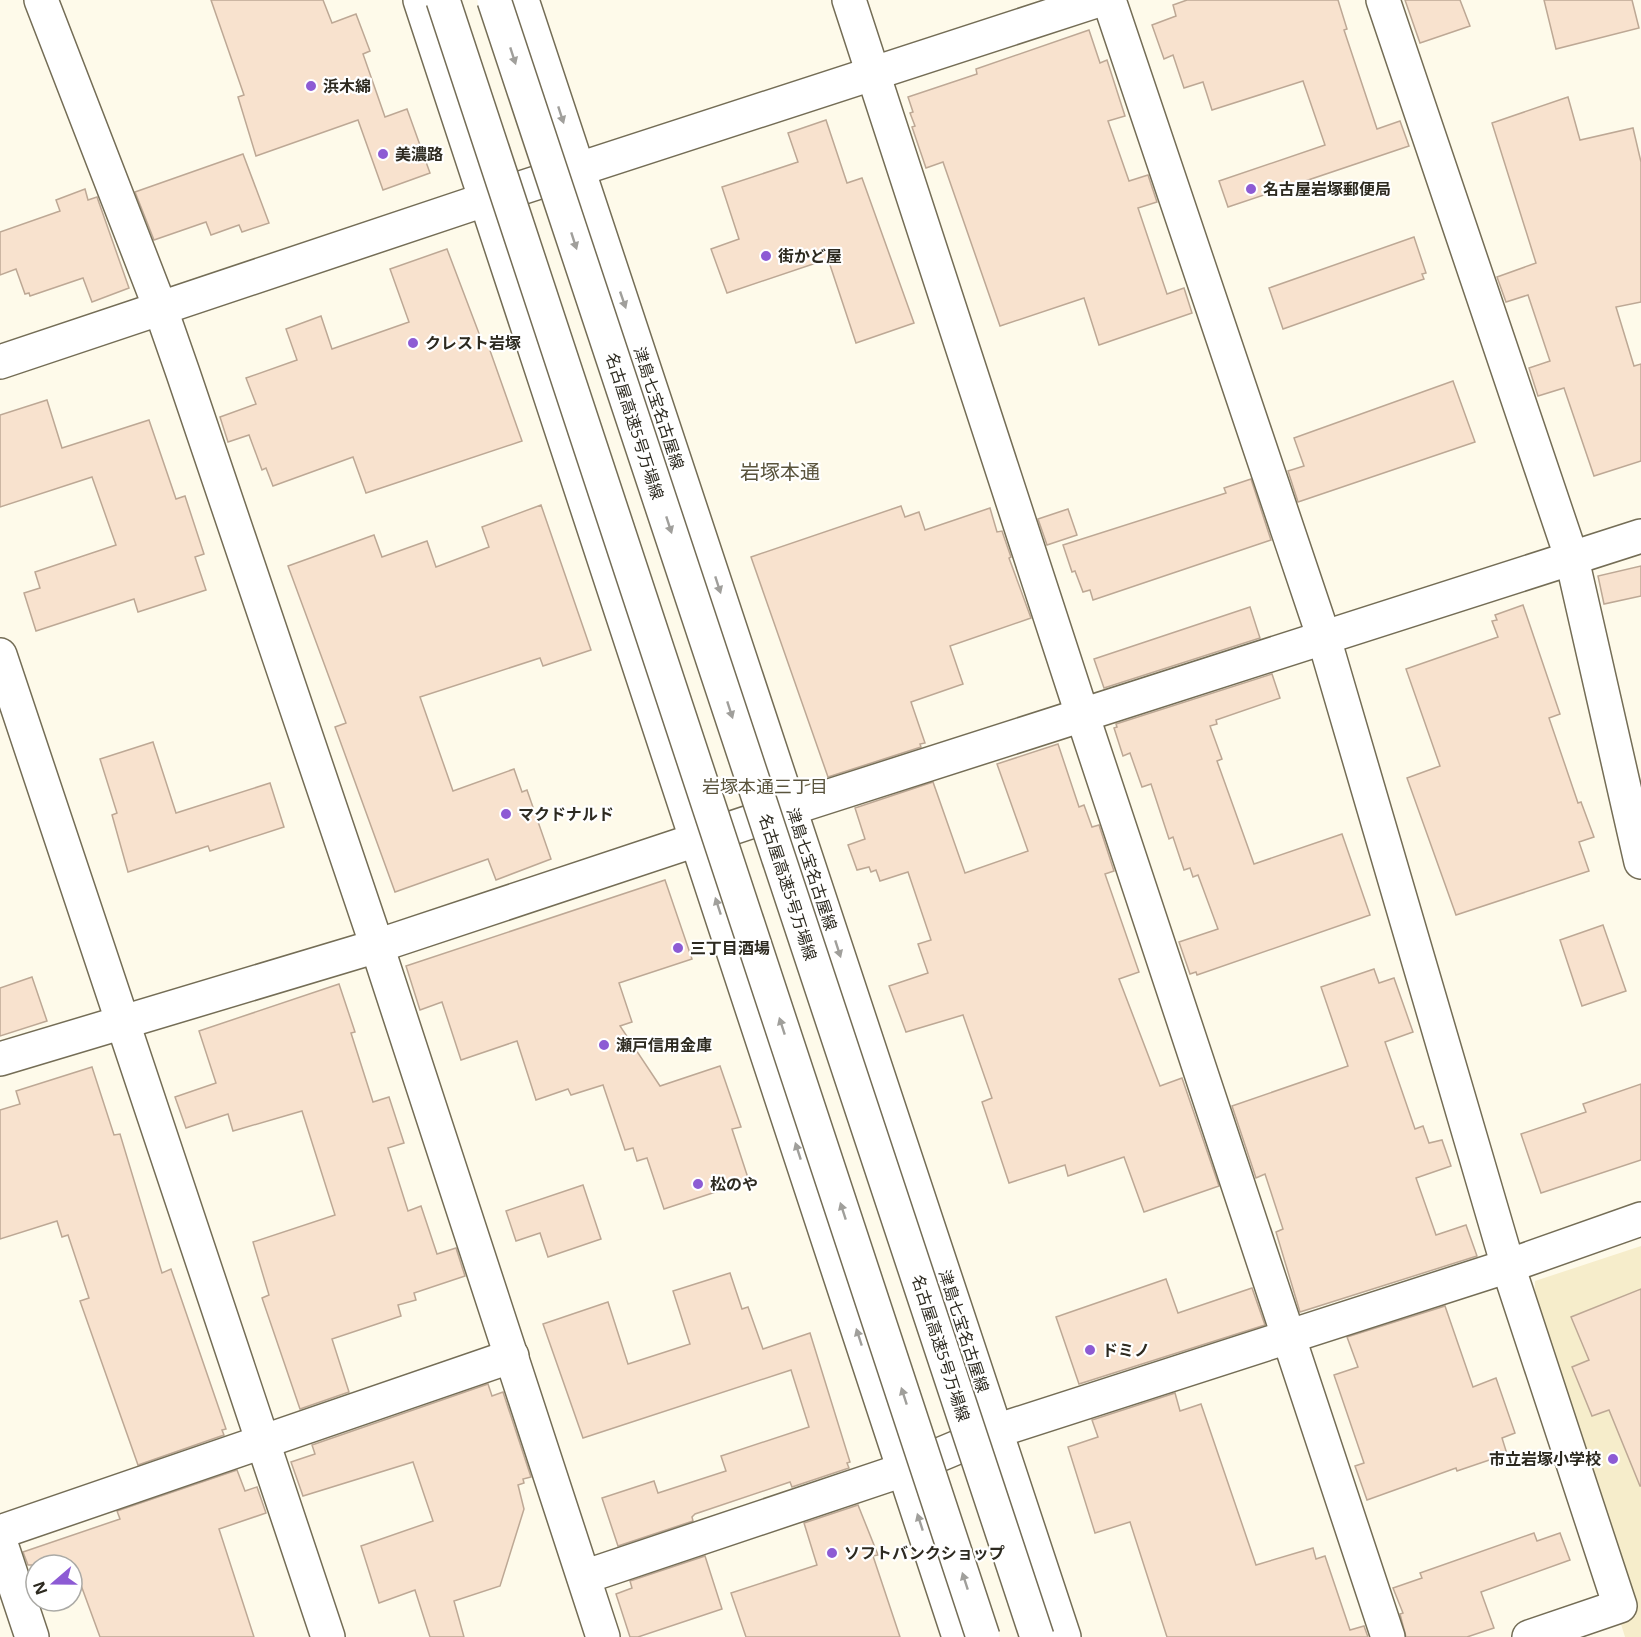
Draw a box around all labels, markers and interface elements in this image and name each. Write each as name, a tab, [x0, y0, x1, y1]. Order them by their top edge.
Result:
one-way arrow	[509, 47, 518, 65]
place label: 浜木綿	[323, 75, 371, 97]
marker: 浜木綿	[304, 79, 318, 93]
one-way arrow	[556, 106, 566, 124]
place label: 美濃路	[395, 143, 443, 165]
marker: 美濃路	[376, 147, 390, 161]
place label: 名古屋岩塚郵便局	[1263, 178, 1391, 200]
marker: 名古屋岩塚郵便局	[1244, 182, 1258, 196]
one-way arrow	[570, 232, 580, 250]
place label: 街かど屋	[778, 245, 842, 267]
marker: 街かど屋	[759, 249, 773, 263]
one-way arrow	[618, 291, 628, 309]
place label: クレスト岩塚	[425, 332, 521, 354]
marker: クレスト岩塚	[406, 336, 420, 350]
street label: 津島七宝名古屋線	[629, 344, 689, 472]
street label: 名古屋高速5号万場線	[601, 350, 669, 502]
district label: 岩塚本通	[740, 458, 820, 485]
one-way arrow	[664, 516, 674, 534]
one-way arrow	[713, 576, 723, 594]
one-way arrow	[726, 702, 735, 720]
district label: 岩塚本通三丁目	[702, 774, 828, 798]
place label: マクドナルド	[518, 803, 614, 825]
street label: 津島七宝名古屋線	[782, 805, 842, 933]
marker: マクドナルド	[499, 807, 513, 821]
street label: 名古屋高速5号万場線	[754, 811, 822, 963]
one-way arrow	[713, 897, 722, 915]
place label: 三丁目酒場	[690, 937, 770, 959]
one-way arrow	[834, 940, 844, 958]
marker: 三丁目酒場	[671, 941, 685, 955]
one-way arrow	[776, 1017, 786, 1035]
place label: 瀬戸信用金庫	[616, 1034, 712, 1056]
marker: 瀬戸信用金庫	[597, 1038, 611, 1052]
one-way arrow	[793, 1142, 803, 1160]
place label: 松のや	[710, 1173, 758, 1195]
marker: 松のや	[691, 1177, 705, 1191]
one-way arrow	[838, 1202, 847, 1220]
street label: 津島七宝名古屋線	[934, 1267, 994, 1395]
street label: 名古屋高速5号万場線	[907, 1272, 975, 1424]
one-way arrow	[854, 1328, 864, 1346]
place label: ドミノ	[1102, 1339, 1150, 1361]
marker: ドミノ	[1083, 1343, 1097, 1357]
one-way arrow	[899, 1387, 908, 1405]
place label: 市立岩塚小学校	[1489, 1448, 1601, 1470]
marker: 市立岩塚小学校	[1606, 1452, 1620, 1466]
one-way arrow	[915, 1513, 925, 1531]
place label: ソフトバンクショップ	[844, 1542, 1005, 1564]
marker: ソフトバンクショップ	[825, 1546, 839, 1560]
north arrow	[24, 1553, 84, 1613]
one-way arrow	[960, 1572, 969, 1590]
text: N	[27, 1578, 52, 1598]

